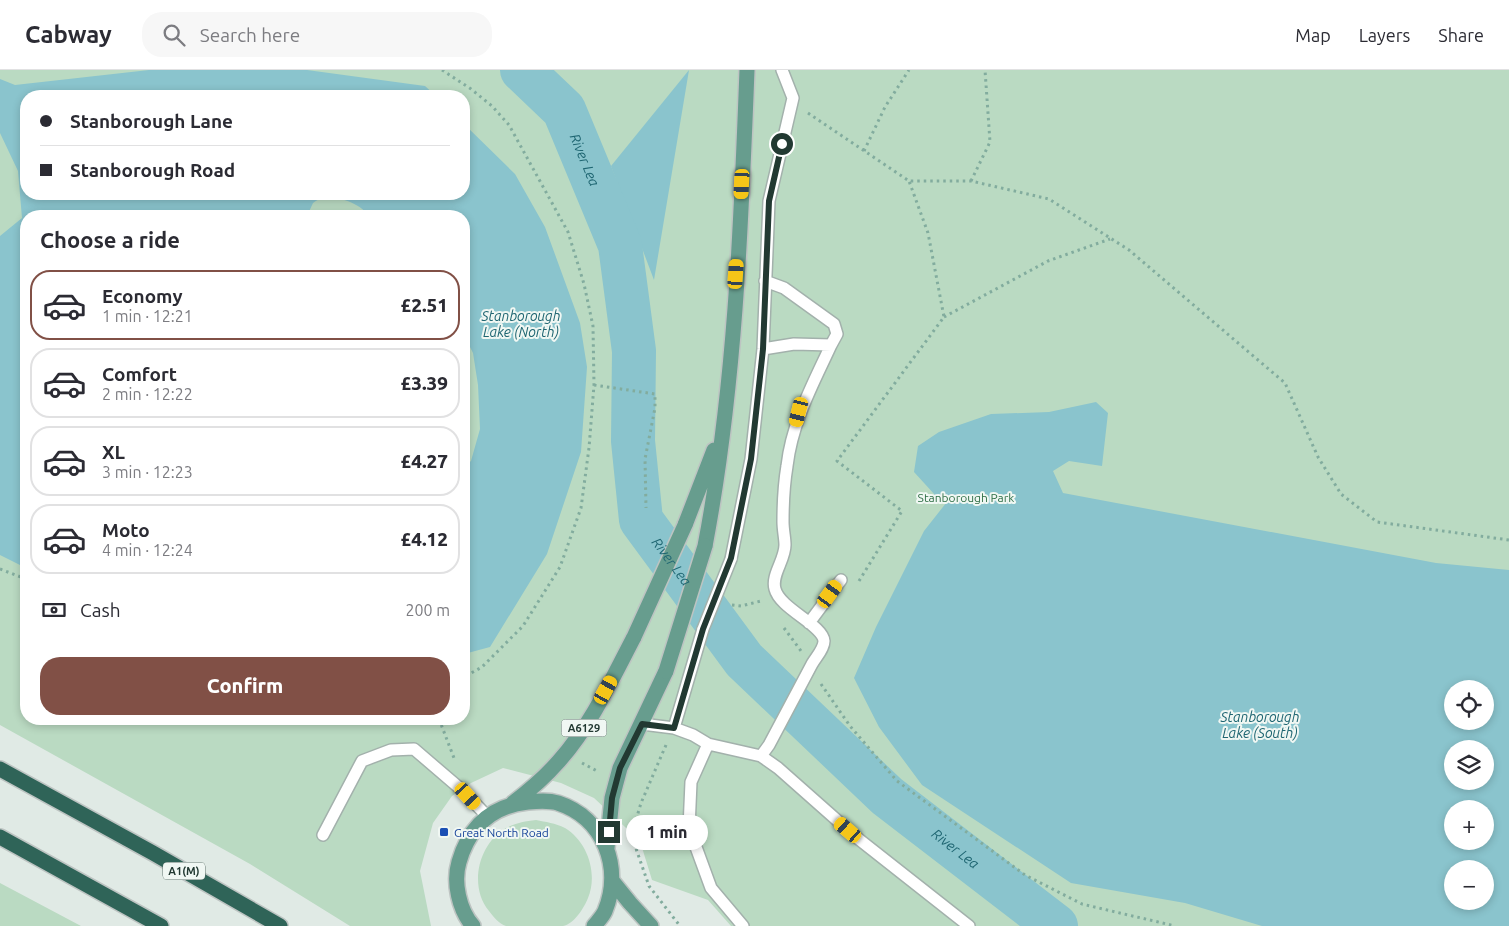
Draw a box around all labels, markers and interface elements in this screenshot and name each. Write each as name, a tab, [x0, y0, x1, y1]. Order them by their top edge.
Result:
search box	[142, 12, 492, 57]
text: Cabway	[25, 21, 112, 48]
icon: search	[160, 21, 188, 49]
text: Search here	[200, 24, 300, 46]
text: Map	[1295, 25, 1331, 45]
text: Layers	[1359, 25, 1410, 45]
text: Share	[1438, 25, 1484, 45]
text: Stanborough Lane	[70, 110, 233, 132]
water label: River Lea	[567, 131, 603, 189]
route start	[771, 133, 793, 155]
text: Stanborough Road	[70, 159, 235, 181]
car	[733, 169, 750, 199]
text: Choose a ride	[40, 227, 180, 252]
car	[727, 259, 744, 289]
icon: car	[42, 283, 87, 328]
text: Economy	[102, 285, 183, 307]
text: £2.51	[400, 294, 448, 316]
text: 1 min · 12:21	[102, 307, 193, 325]
water label: Stanborough Lake (North)	[481, 308, 560, 340]
icon: car	[42, 361, 87, 406]
text: Comfort	[102, 363, 177, 385]
text: £3.39	[400, 372, 448, 394]
text: 2 min · 12:22	[102, 385, 193, 403]
car	[788, 396, 809, 428]
icon: car	[42, 439, 87, 484]
text: XL	[102, 441, 125, 463]
text: £4.27	[400, 450, 448, 472]
text: 3 min · 12:23	[102, 463, 193, 481]
park label: Stanborough Park	[918, 491, 1014, 504]
icon: car	[42, 517, 87, 562]
text: Moto	[102, 519, 150, 541]
text: £4.12	[400, 528, 448, 550]
water label: River Lea	[649, 534, 695, 589]
text: 4 min · 12:24	[102, 541, 193, 559]
car	[815, 577, 844, 611]
icon: cash	[40, 596, 68, 624]
text: Cash	[80, 599, 121, 621]
text: 200 m	[405, 601, 450, 619]
button: Confirm	[40, 657, 450, 715]
car	[592, 673, 619, 707]
map controls	[1444, 680, 1494, 910]
button: locate	[1444, 680, 1494, 730]
water label: Stanborough Lake (South)	[1220, 709, 1299, 741]
road number: A6129	[562, 720, 606, 736]
button: layers	[1444, 740, 1494, 790]
car	[452, 780, 483, 812]
button: +	[1444, 800, 1494, 850]
callout: 1 min	[626, 814, 709, 850]
car	[831, 814, 864, 846]
route end	[598, 821, 620, 843]
text: 1 min	[647, 823, 687, 841]
water label: River Lea	[929, 825, 983, 872]
marker: Great North Road	[438, 826, 450, 838]
place label: Great North Road	[454, 826, 549, 839]
button: −	[1444, 860, 1494, 910]
road number: A1(M)	[163, 862, 205, 879]

